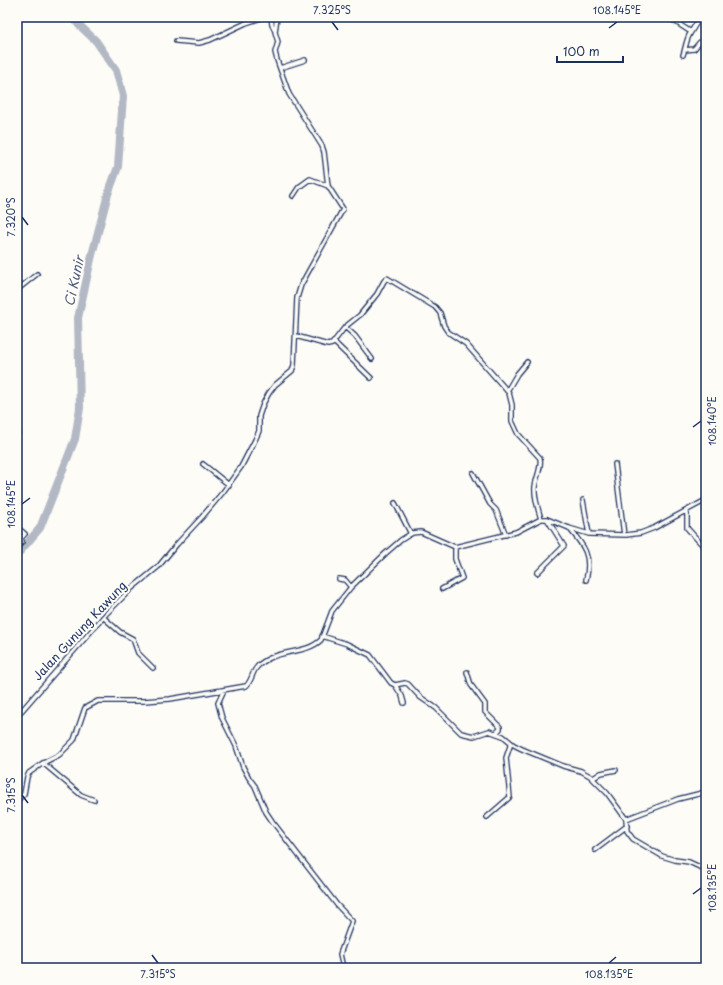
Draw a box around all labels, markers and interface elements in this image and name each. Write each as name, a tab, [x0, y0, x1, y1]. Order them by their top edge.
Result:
text: 7.325°S	[313, 2, 351, 17]
text: 108.145°E	[593, 2, 641, 17]
scale bar	[557, 38, 623, 64]
text: 100 m	[563, 42, 600, 60]
text: 7.320°S	[3, 197, 18, 237]
water label: Ci Kunir	[59, 252, 89, 308]
text: 108.140°E	[704, 396, 719, 446]
text: 108.145°E	[3, 480, 18, 528]
street label: Jalan Gunung Kawung	[28, 576, 130, 684]
text: 7.315°S	[3, 777, 18, 813]
text: 108.135°E	[704, 864, 719, 912]
text: 7.315°S	[140, 966, 176, 981]
text: 108.135°E	[585, 966, 633, 981]

